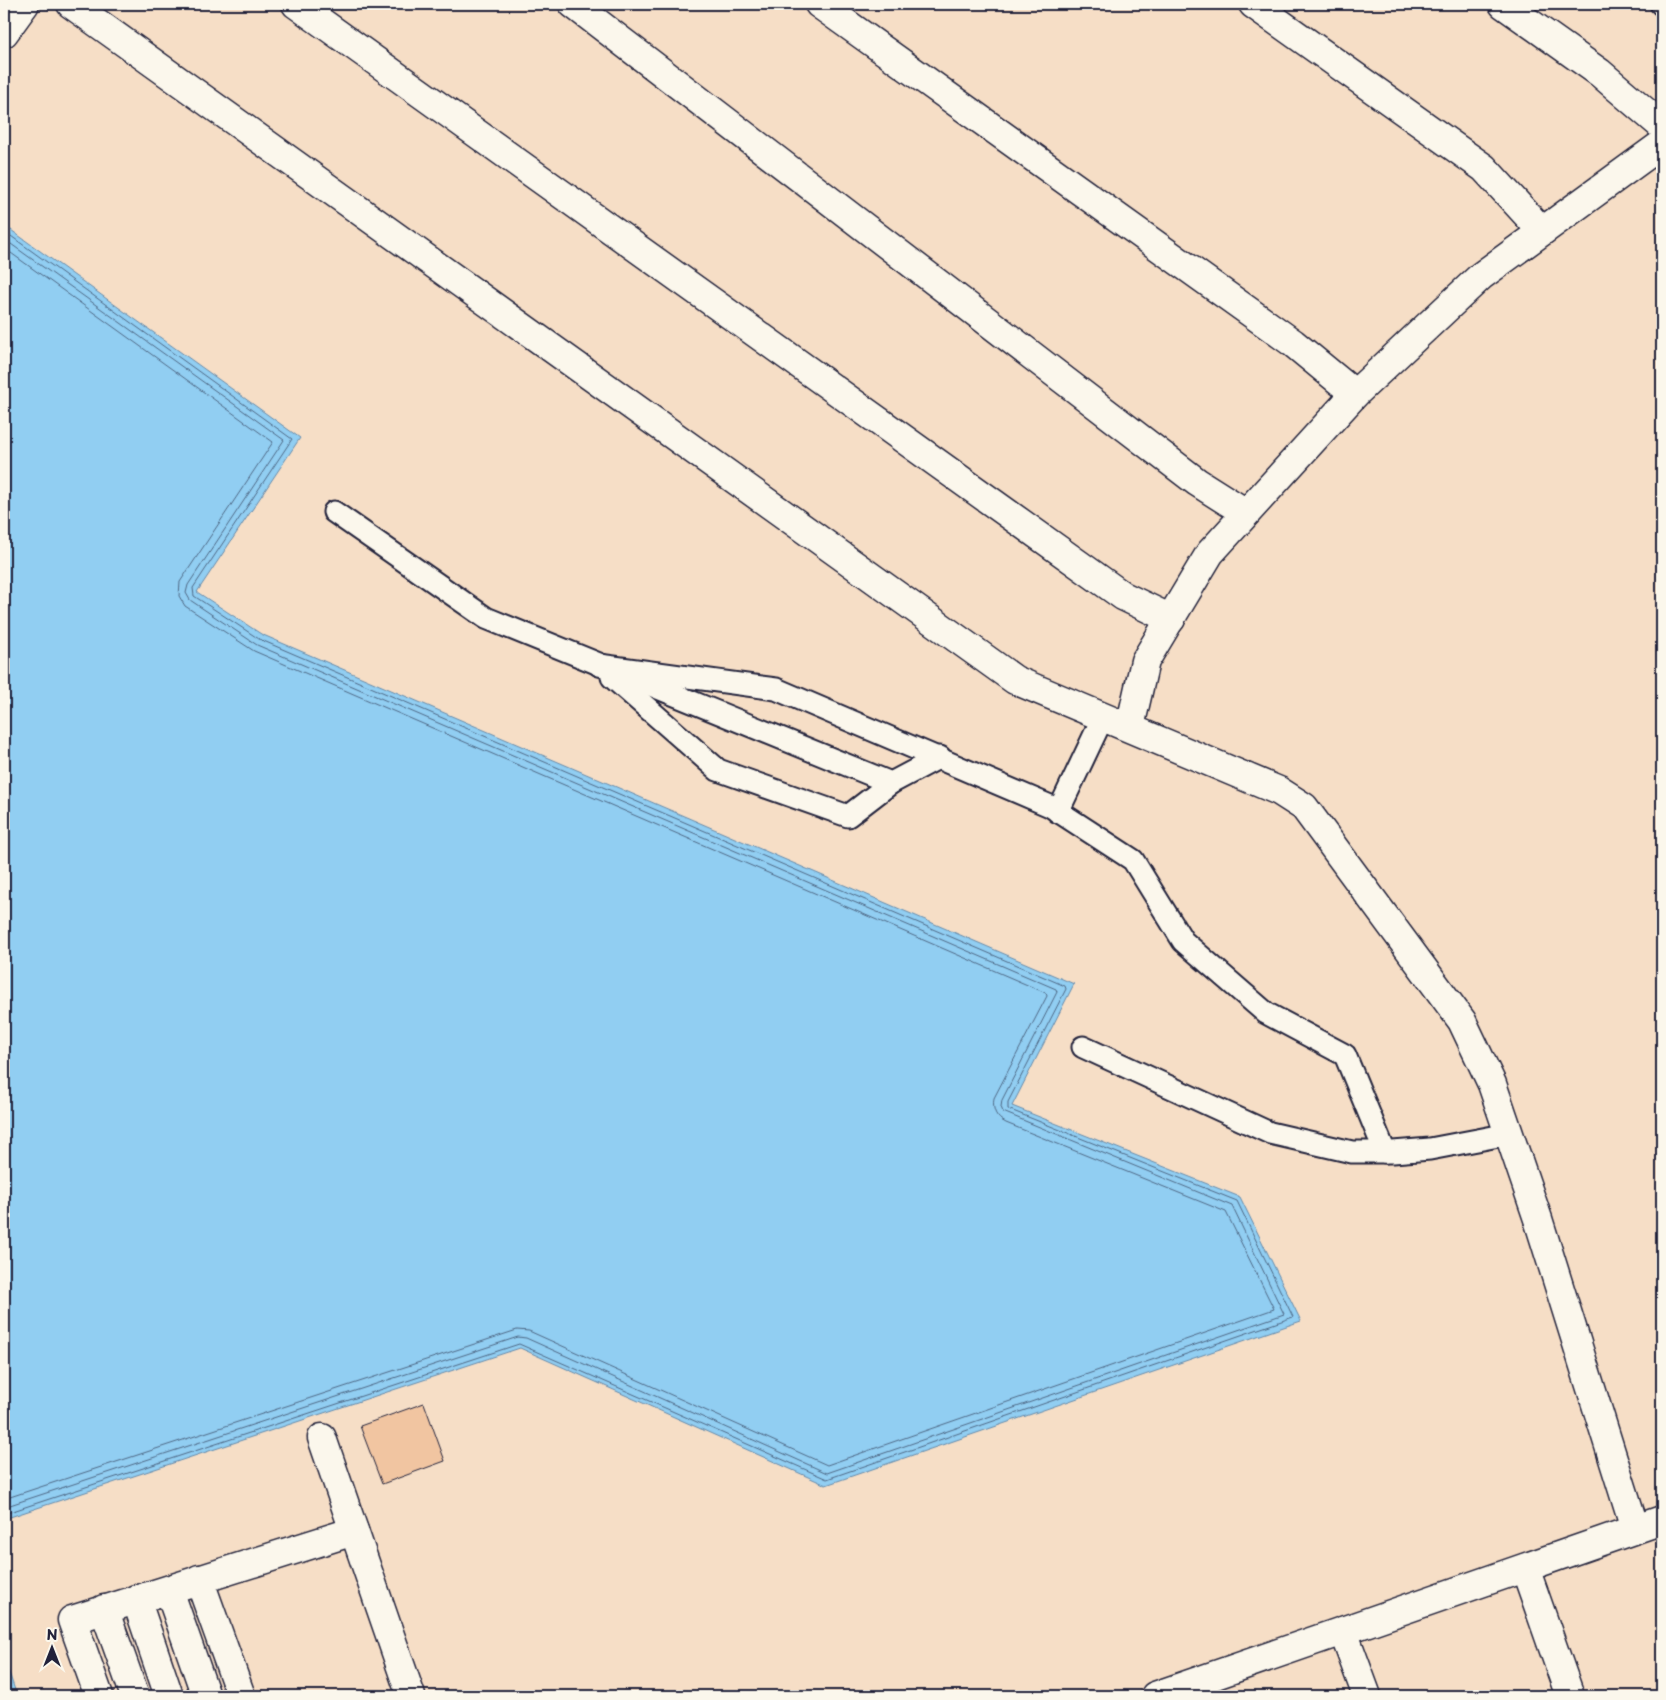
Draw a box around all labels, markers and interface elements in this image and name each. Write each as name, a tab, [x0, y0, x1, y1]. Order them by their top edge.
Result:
north arrow	[28, 1622, 78, 1672]
text: N	[46, 1624, 58, 1645]

